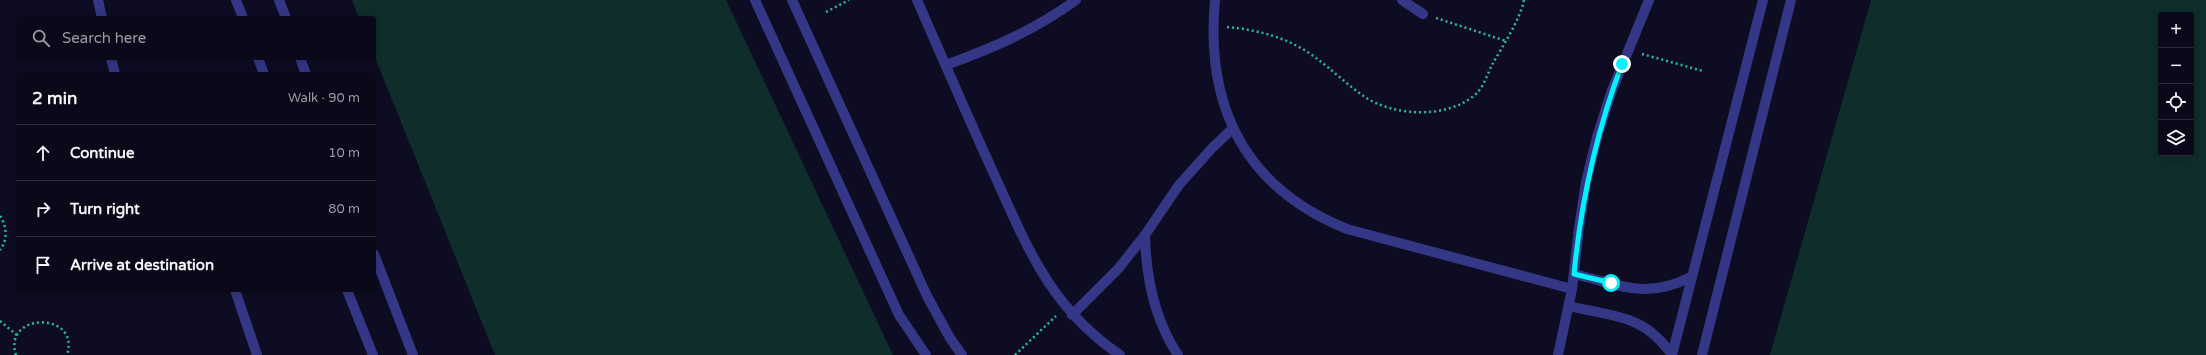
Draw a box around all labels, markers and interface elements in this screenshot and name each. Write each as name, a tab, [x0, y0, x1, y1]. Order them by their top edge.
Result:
map controls	[2158, 12, 2194, 156]
button: +	[2158, 12, 2194, 48]
search box	[16, 16, 376, 60]
icon: search	[30, 27, 52, 49]
text: Search here	[62, 29, 146, 47]
button: −	[2158, 48, 2194, 84]
route end	[1613, 55, 1631, 73]
button: locate	[2158, 84, 2194, 120]
text: 2 min	[32, 88, 77, 109]
text: Walk · 90 m	[288, 90, 360, 106]
button: layers	[2158, 120, 2194, 156]
icon: ahead	[32, 142, 54, 164]
text: Continue	[70, 144, 134, 162]
text: 10 m	[328, 145, 360, 161]
icon: right	[32, 198, 54, 220]
text: Turn right	[70, 200, 140, 218]
text: 80 m	[328, 201, 360, 217]
icon: arrive	[32, 254, 54, 276]
text: Arrive at destination	[70, 256, 214, 274]
route start	[1602, 274, 1620, 292]

